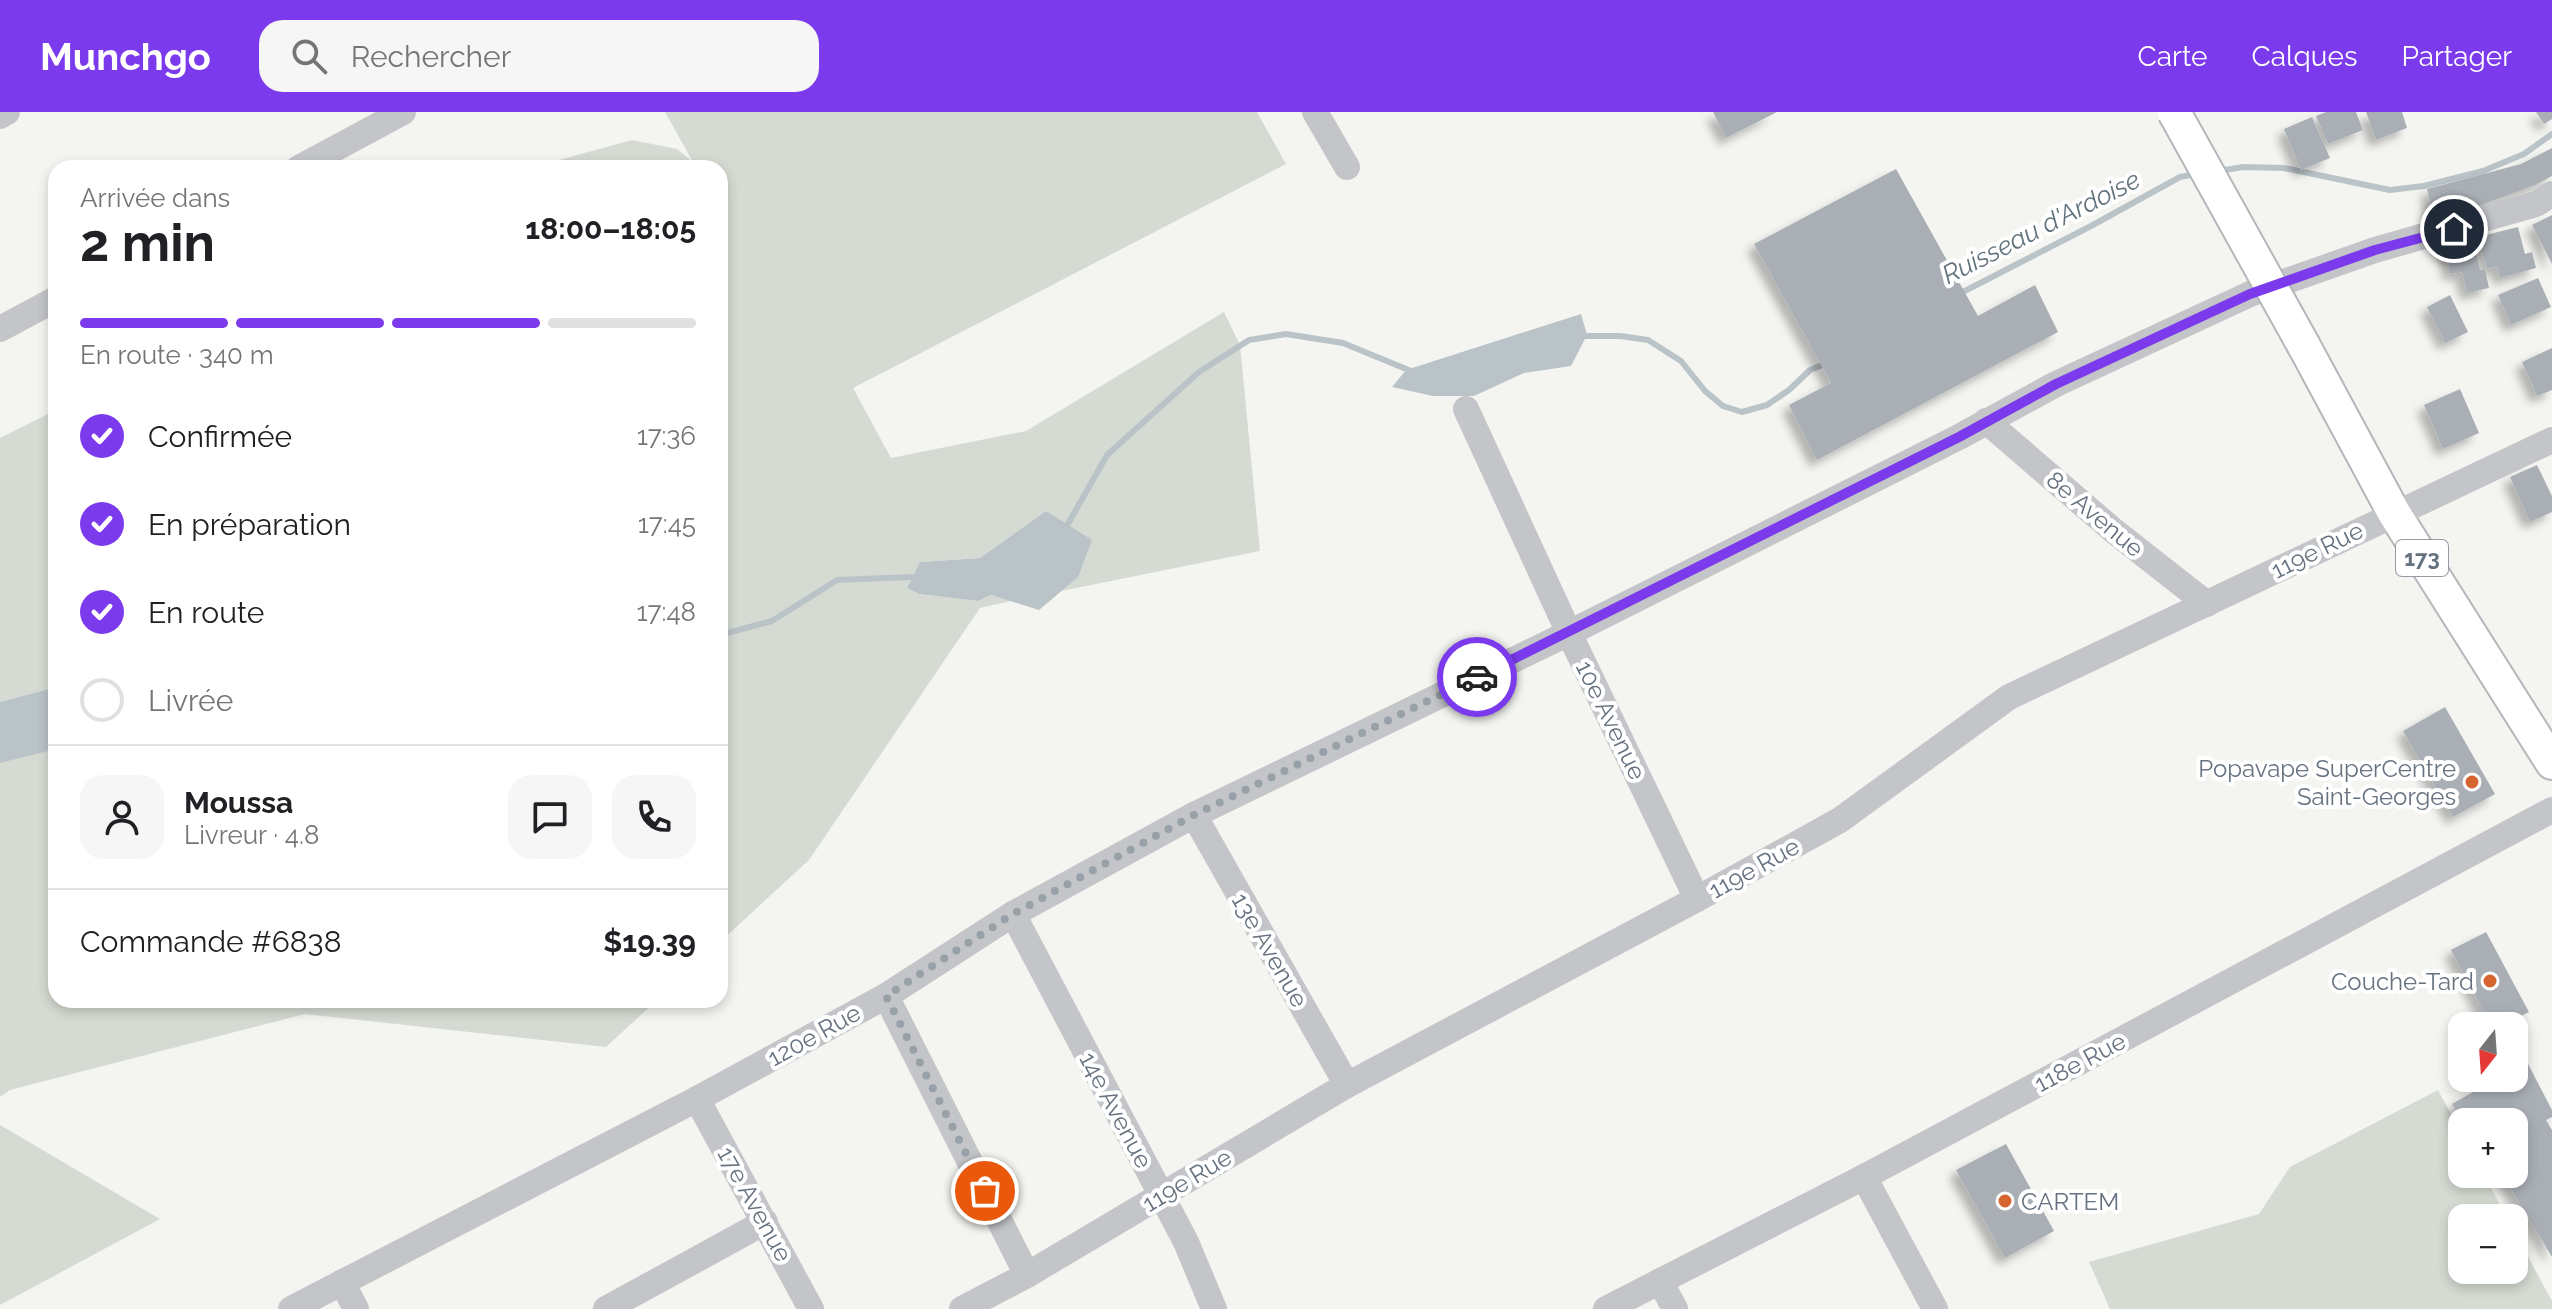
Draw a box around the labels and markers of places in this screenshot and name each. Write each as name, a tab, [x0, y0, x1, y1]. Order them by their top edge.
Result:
pin	[2420, 195, 2488, 263]
place label: Popavape SuperCentre Saint-Georges	[2198, 754, 2456, 811]
marker: Popavape SuperCentre Saint-Georges	[2463, 773, 2481, 791]
place label: Couche-Tard	[2331, 967, 2474, 996]
marker: Couche-Tard	[2481, 972, 2499, 990]
pin	[951, 1157, 1019, 1225]
place label: CARTEM	[2021, 1187, 2119, 1216]
marker: CARTEM	[1996, 1192, 2014, 1210]

